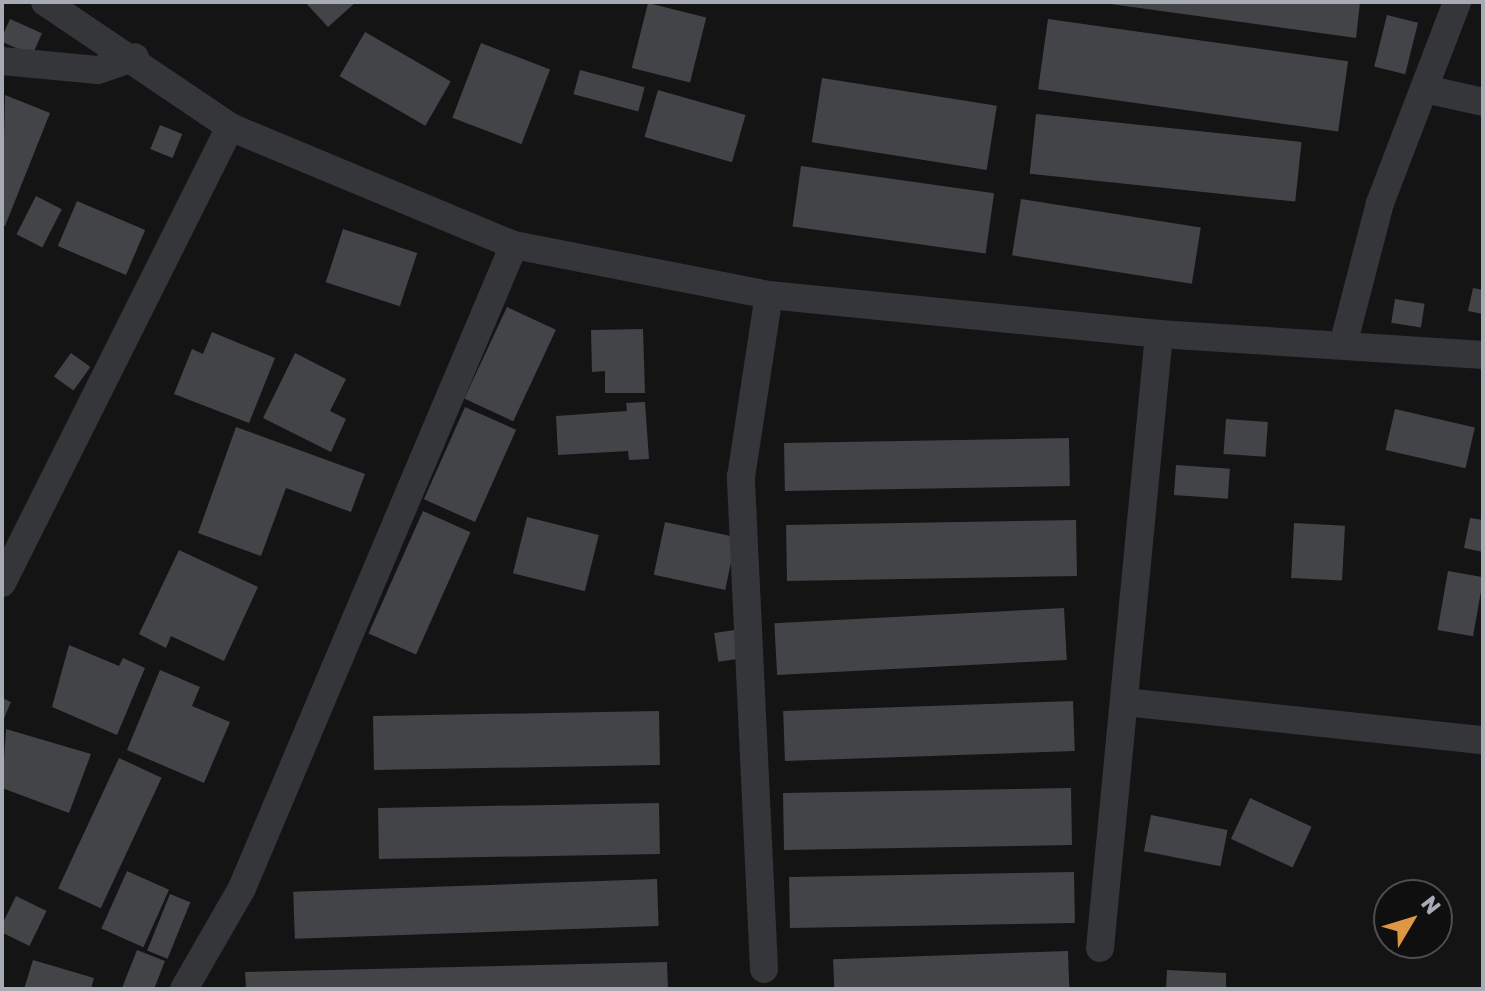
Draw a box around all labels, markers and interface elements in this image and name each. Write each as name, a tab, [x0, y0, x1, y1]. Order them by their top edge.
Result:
north arrow	[1373, 879, 1453, 959]
text: N	[1415, 891, 1446, 920]

